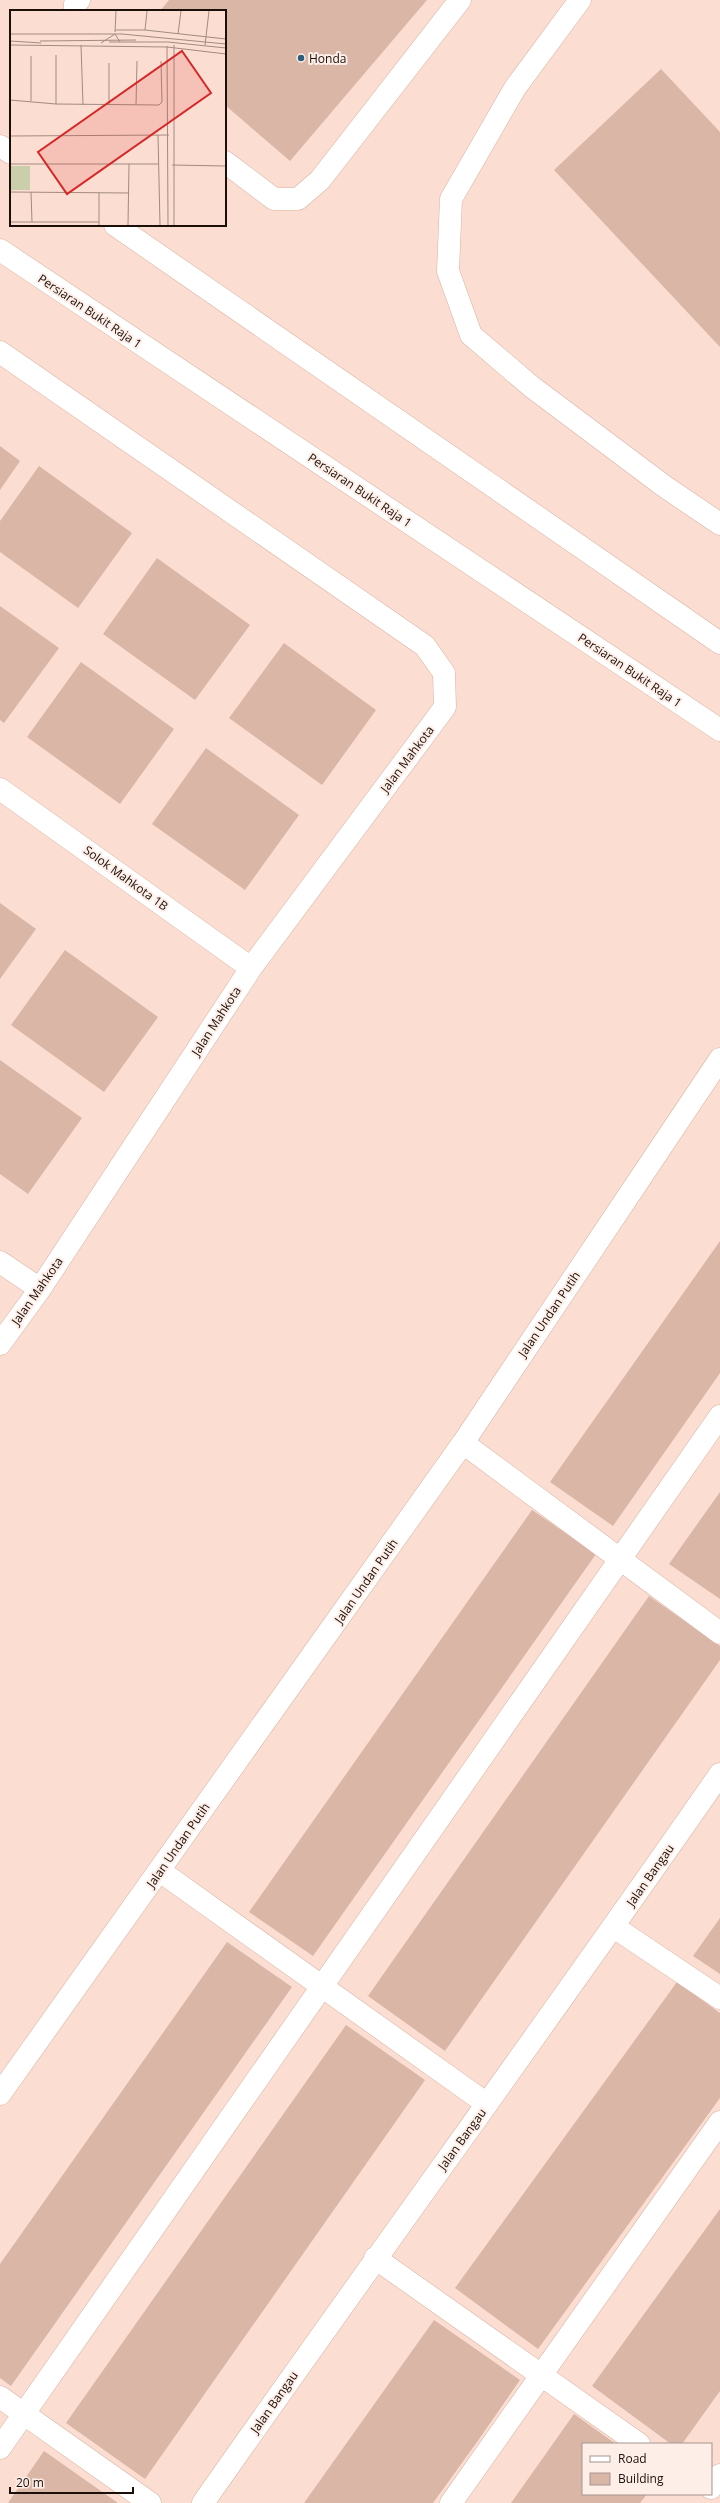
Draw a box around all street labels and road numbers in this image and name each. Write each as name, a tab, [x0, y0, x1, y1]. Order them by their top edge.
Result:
street label: Persiaran Bukit Raja 1	[35, 270, 145, 352]
street label: Persiaran Bukit Raja 1	[305, 449, 415, 531]
street label: Persiaran Bukit Raja 1	[575, 629, 685, 711]
street label: Jalan Mahkota	[376, 722, 438, 797]
street label: Solok Mahkota 1B	[80, 842, 172, 915]
street label: Jalan Mahkota	[187, 983, 245, 1060]
street label: Jalan Mahkota	[7, 1254, 67, 1329]
street label: Jalan Undan Putih	[513, 1268, 584, 1361]
street label: Jalan Undan Putih	[330, 1535, 402, 1628]
street label: Jalan Undan Putih	[142, 1799, 214, 1892]
street label: Jalan Bangau	[622, 1840, 678, 1910]
street label: Jalan Bangau	[433, 2105, 490, 2174]
street label: Jalan Bangau	[246, 2367, 302, 2437]

